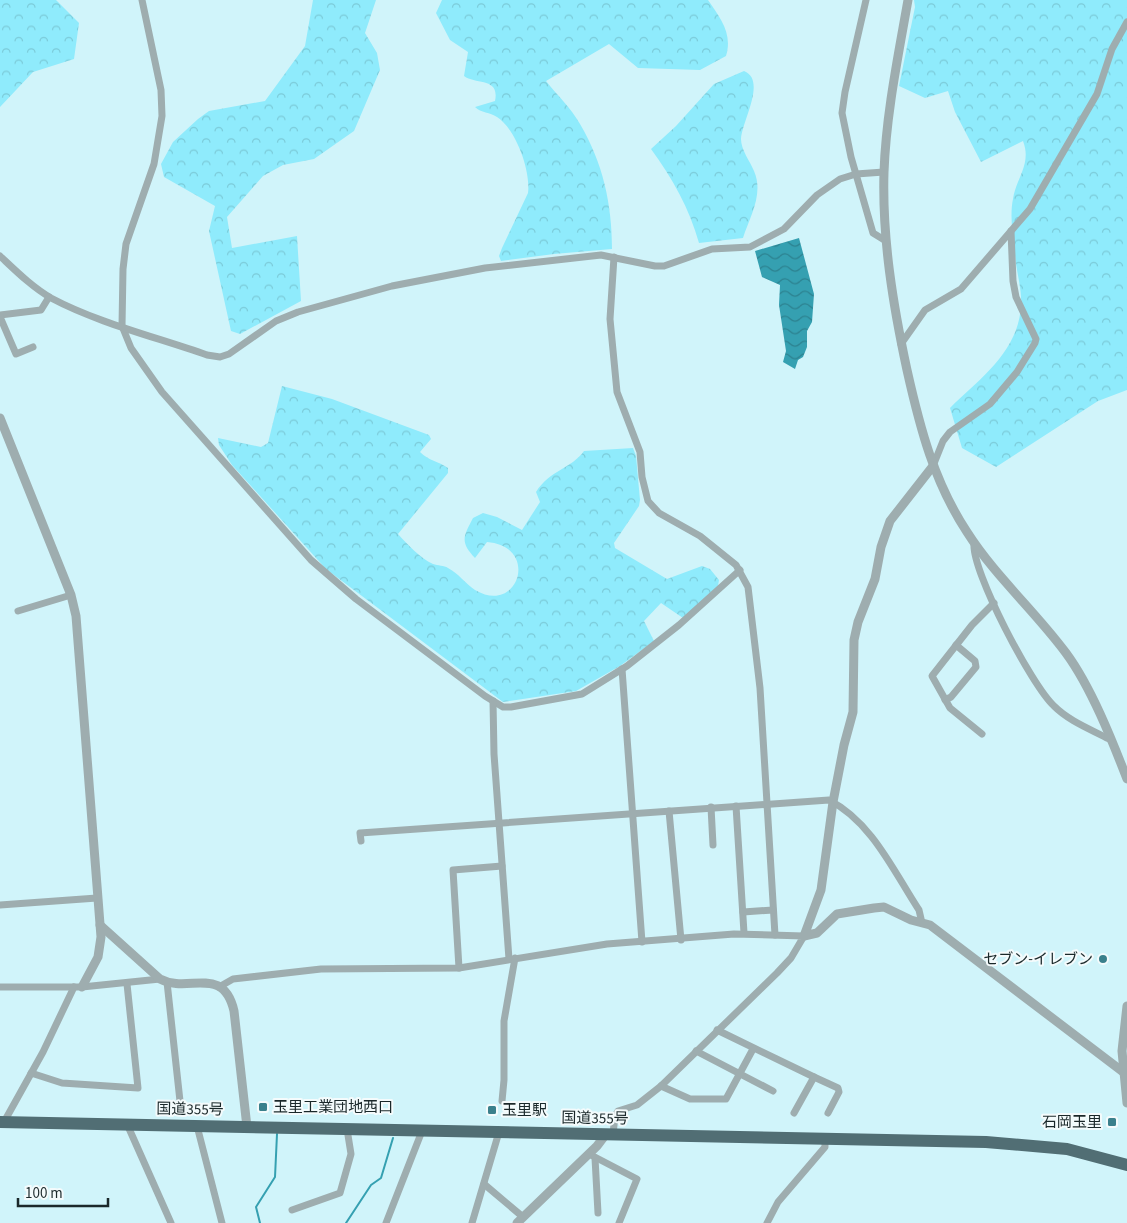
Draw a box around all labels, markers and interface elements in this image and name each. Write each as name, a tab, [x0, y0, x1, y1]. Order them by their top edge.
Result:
place label: セブン-イレブン	[983, 949, 1093, 970]
marker: セブン-イレブン	[1097, 953, 1109, 965]
place label: 玉里工業団地西口	[273, 1097, 393, 1118]
street label: 国道355号	[156, 1098, 224, 1121]
place label: 玉里駅	[502, 1100, 547, 1121]
marker: 玉里工業団地西口	[257, 1101, 269, 1113]
marker: 玉里駅	[486, 1104, 498, 1116]
street label: 国道355号	[561, 1107, 629, 1130]
place label: 石岡玉里	[1042, 1112, 1102, 1133]
marker: 石岡玉里	[1106, 1116, 1118, 1128]
scale bar	[18, 1176, 108, 1208]
text: 100 m	[25, 1183, 63, 1204]

